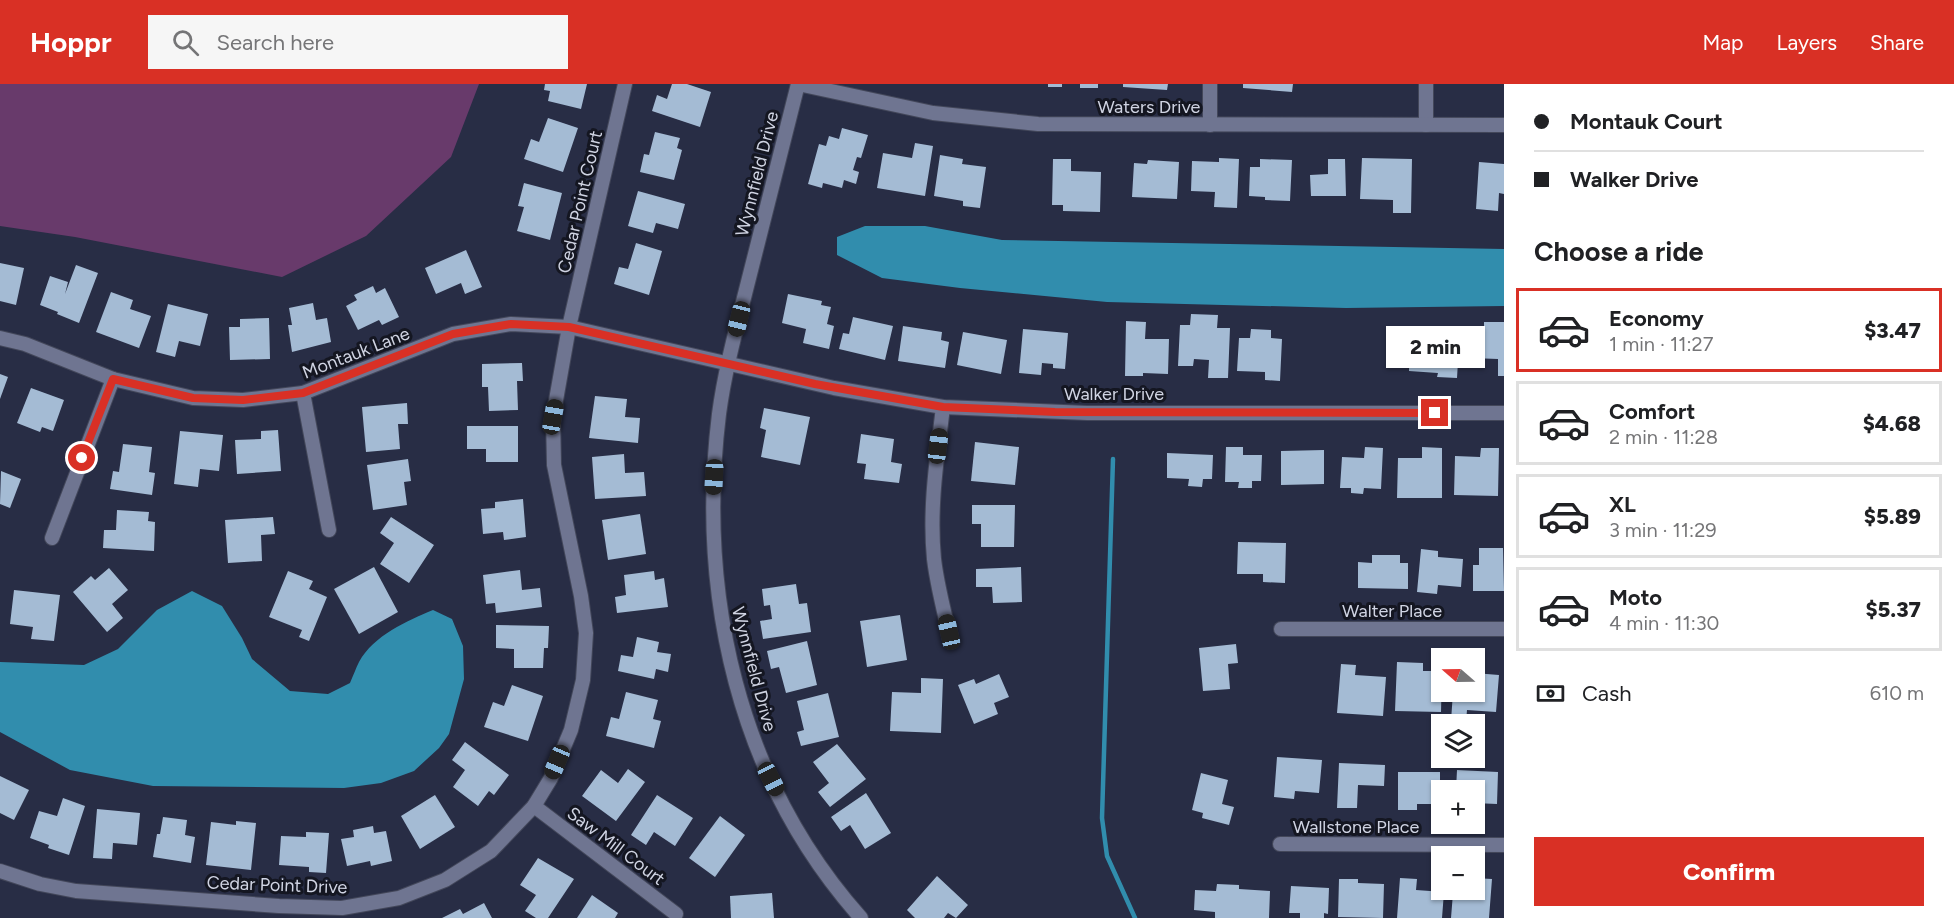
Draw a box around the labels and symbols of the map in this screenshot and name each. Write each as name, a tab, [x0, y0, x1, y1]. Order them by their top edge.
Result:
street label: Waters Drive	[1098, 96, 1201, 118]
street label: Wynnfield Drive	[731, 109, 783, 239]
street label: Cedar Point Court	[553, 128, 607, 275]
car	[726, 299, 752, 339]
street label: Montauk Lane	[299, 322, 413, 384]
callout: 2 min	[1386, 326, 1484, 368]
street label: Walker Drive	[1064, 383, 1164, 405]
car	[541, 398, 565, 436]
route end	[1421, 399, 1448, 426]
car	[927, 427, 949, 465]
route start	[68, 444, 95, 471]
car	[704, 459, 724, 495]
street label: Walter Place	[1342, 600, 1442, 622]
street label: Wynnfield Drive	[727, 604, 781, 734]
car	[936, 612, 962, 652]
north arrow	[1431, 648, 1485, 702]
car	[542, 742, 572, 782]
car	[755, 759, 787, 799]
street label: Saw Mill Court	[563, 802, 669, 890]
street label: Wallstone Place	[1293, 816, 1420, 838]
street label: Cedar Point Drive	[206, 872, 348, 898]

